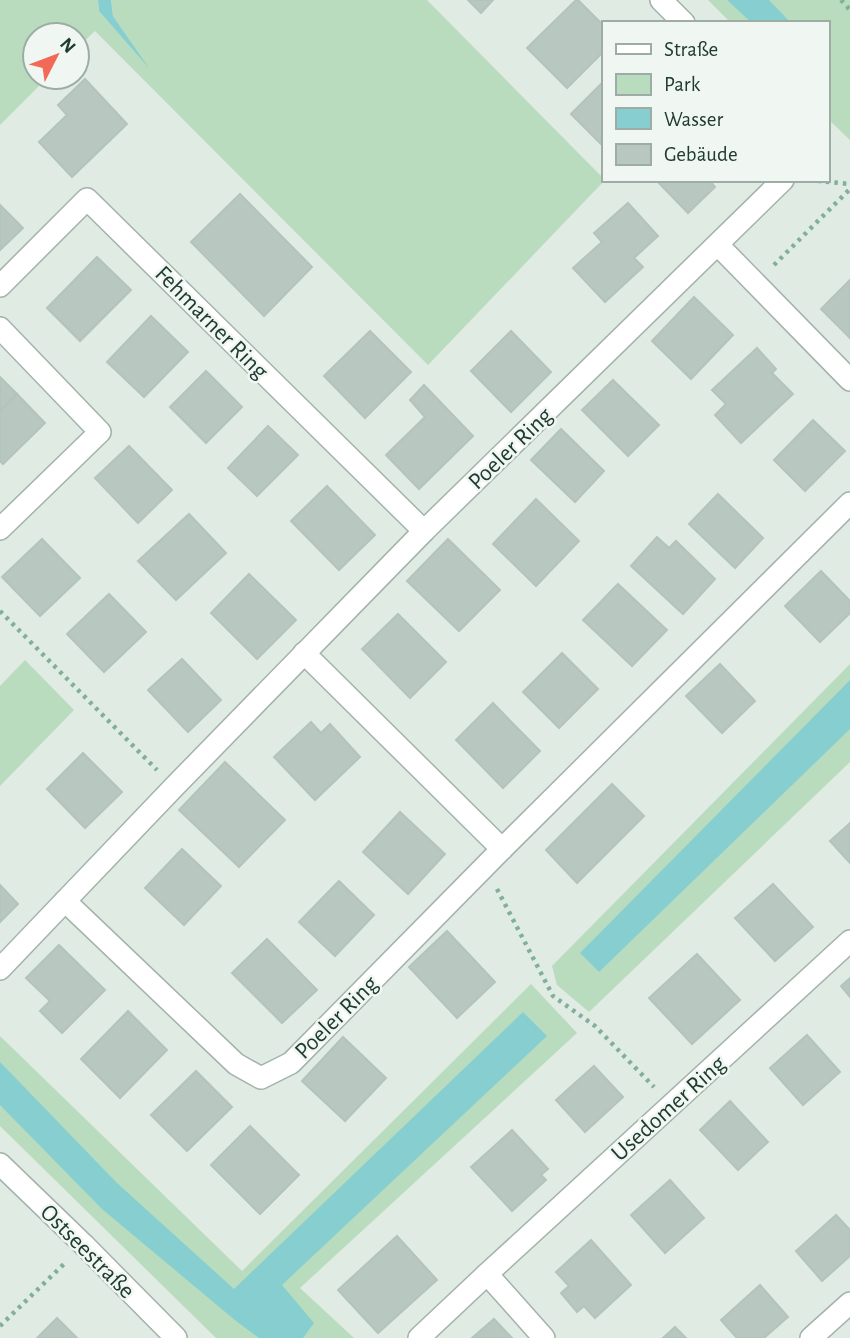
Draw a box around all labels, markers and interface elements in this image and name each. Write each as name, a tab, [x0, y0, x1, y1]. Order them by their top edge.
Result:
north arrow	[21, 21, 91, 91]
legend	[602, 21, 829, 182]
text: N	[56, 34, 79, 57]
text: Straße	[664, 39, 718, 60]
text: Park	[664, 74, 701, 95]
text: Wasser	[664, 109, 724, 130]
text: Gebäude	[664, 144, 738, 165]
street label: Fehmarner Ring	[150, 262, 273, 384]
street label: Poeler Ring	[464, 403, 557, 494]
street label: Poeler Ring	[291, 971, 383, 1064]
street label: Usedomer Ring	[607, 1051, 730, 1166]
street label: Ostseestraße	[36, 1200, 139, 1303]

